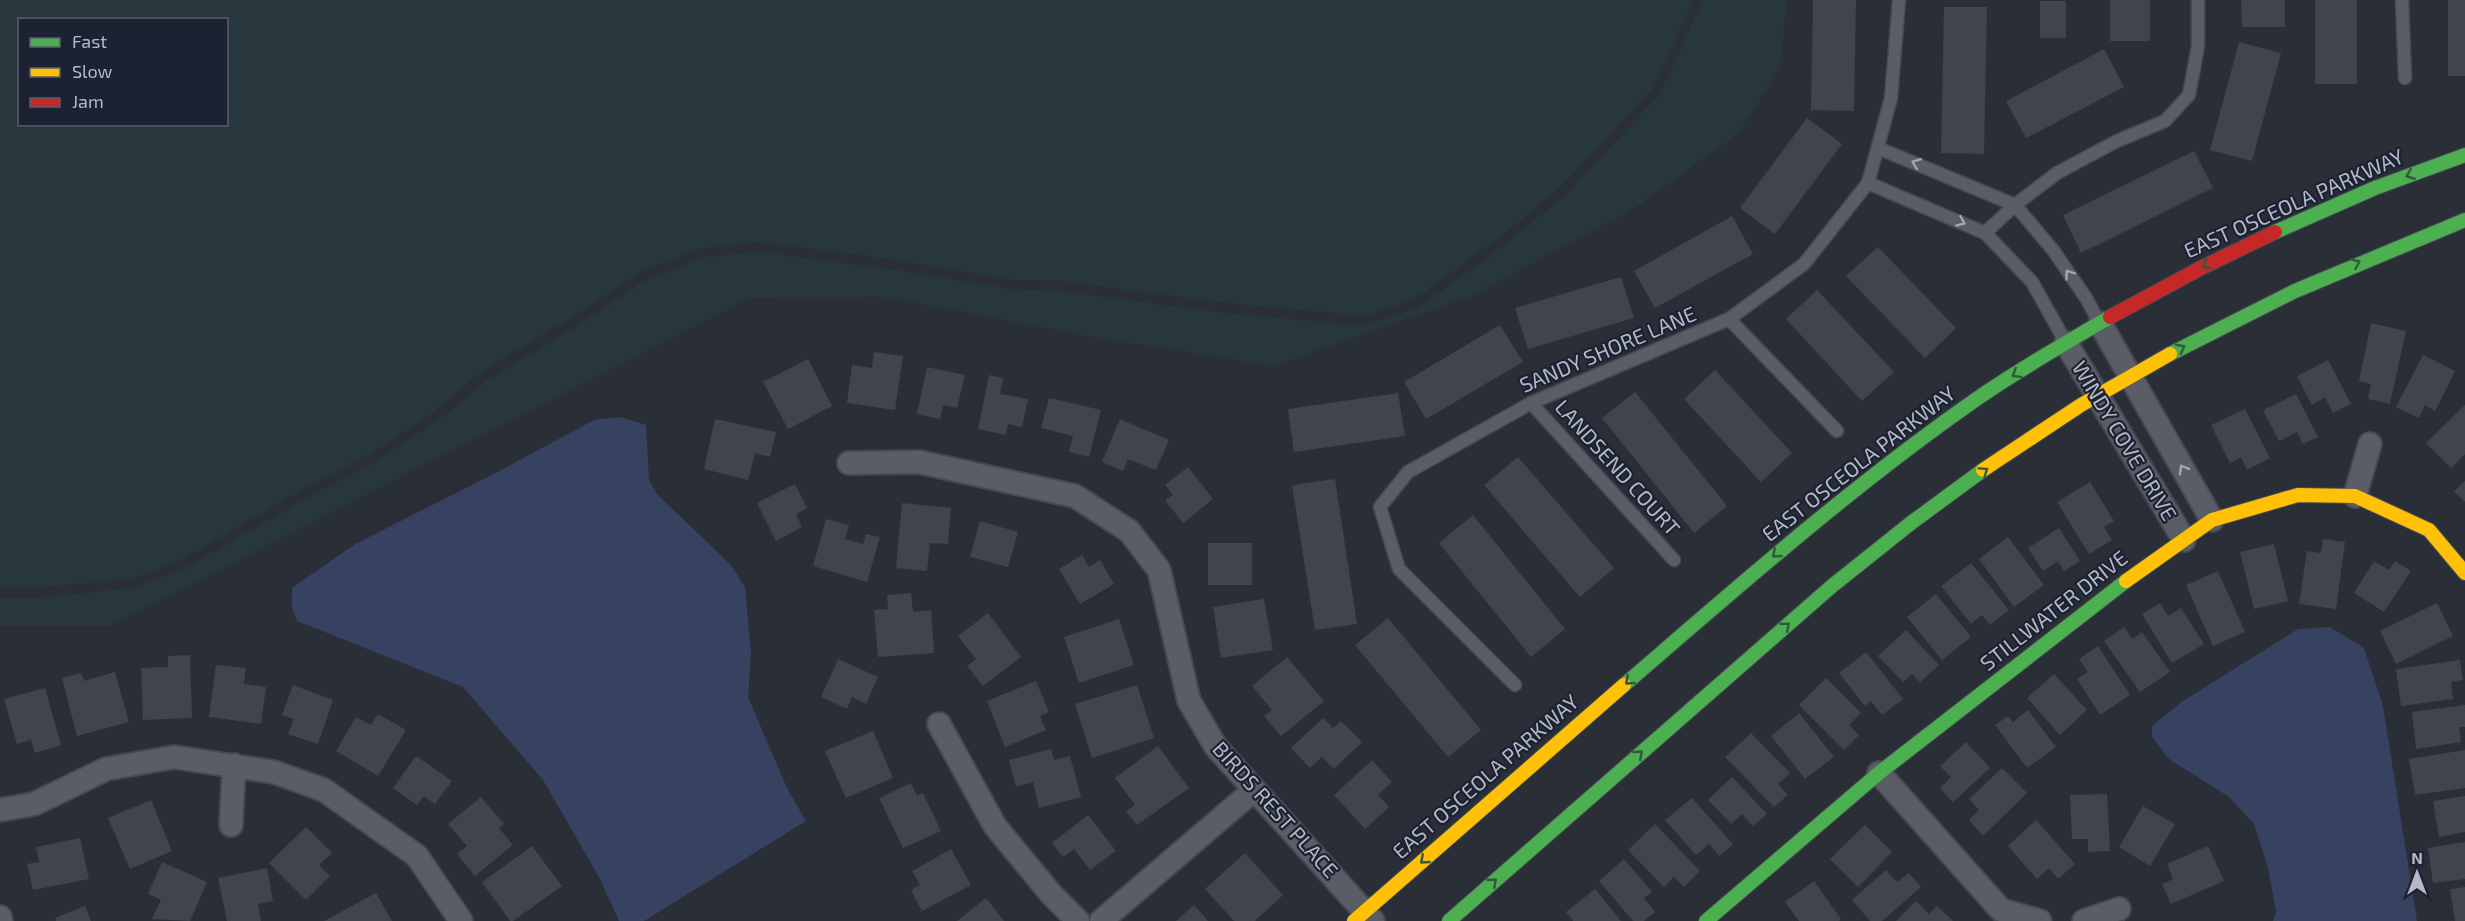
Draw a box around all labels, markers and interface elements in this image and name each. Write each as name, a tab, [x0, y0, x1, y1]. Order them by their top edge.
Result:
legend	[18, 18, 228, 126]
text: Fast	[72, 30, 107, 52]
text: Slow	[72, 60, 113, 82]
text: Jam	[72, 90, 104, 112]
street label: EAST OSCEOLA PARKWAY	[2180, 143, 2407, 262]
one-way arrow	[1911, 158, 1922, 170]
one-way arrow	[2405, 168, 2416, 180]
one-way arrow	[1954, 215, 1965, 227]
one-way arrow	[2202, 258, 2213, 269]
one-way arrow	[2350, 258, 2361, 270]
one-way arrow	[2065, 269, 2076, 280]
street label: SANDY SHORE LANE	[1516, 300, 1699, 397]
one-way arrow	[2175, 344, 2185, 355]
street label: WINDY COVE DRIVE	[2068, 356, 2183, 525]
one-way arrow	[2012, 367, 2023, 378]
street label: EAST OSCEOLA PARKWAY	[1757, 380, 1960, 546]
street label: LANDSEND COURT	[1551, 394, 1686, 540]
one-way arrow	[2179, 465, 2190, 475]
one-way arrow	[1977, 467, 1988, 478]
street label: STILLWATER DRIVE	[1974, 545, 2132, 675]
one-way arrow	[1772, 547, 1783, 558]
one-way arrow	[1780, 622, 1791, 633]
one-way arrow	[1625, 674, 1636, 685]
street label: EAST OSCEOLA PARKWAY	[1387, 688, 1583, 863]
street label: BIRDS REST PLACE	[1208, 736, 1344, 882]
one-way arrow	[1632, 750, 1643, 761]
north arrow	[2387, 843, 2447, 903]
text: N	[2411, 848, 2423, 867]
one-way arrow	[1420, 853, 1431, 864]
one-way arrow	[1486, 879, 1497, 890]

